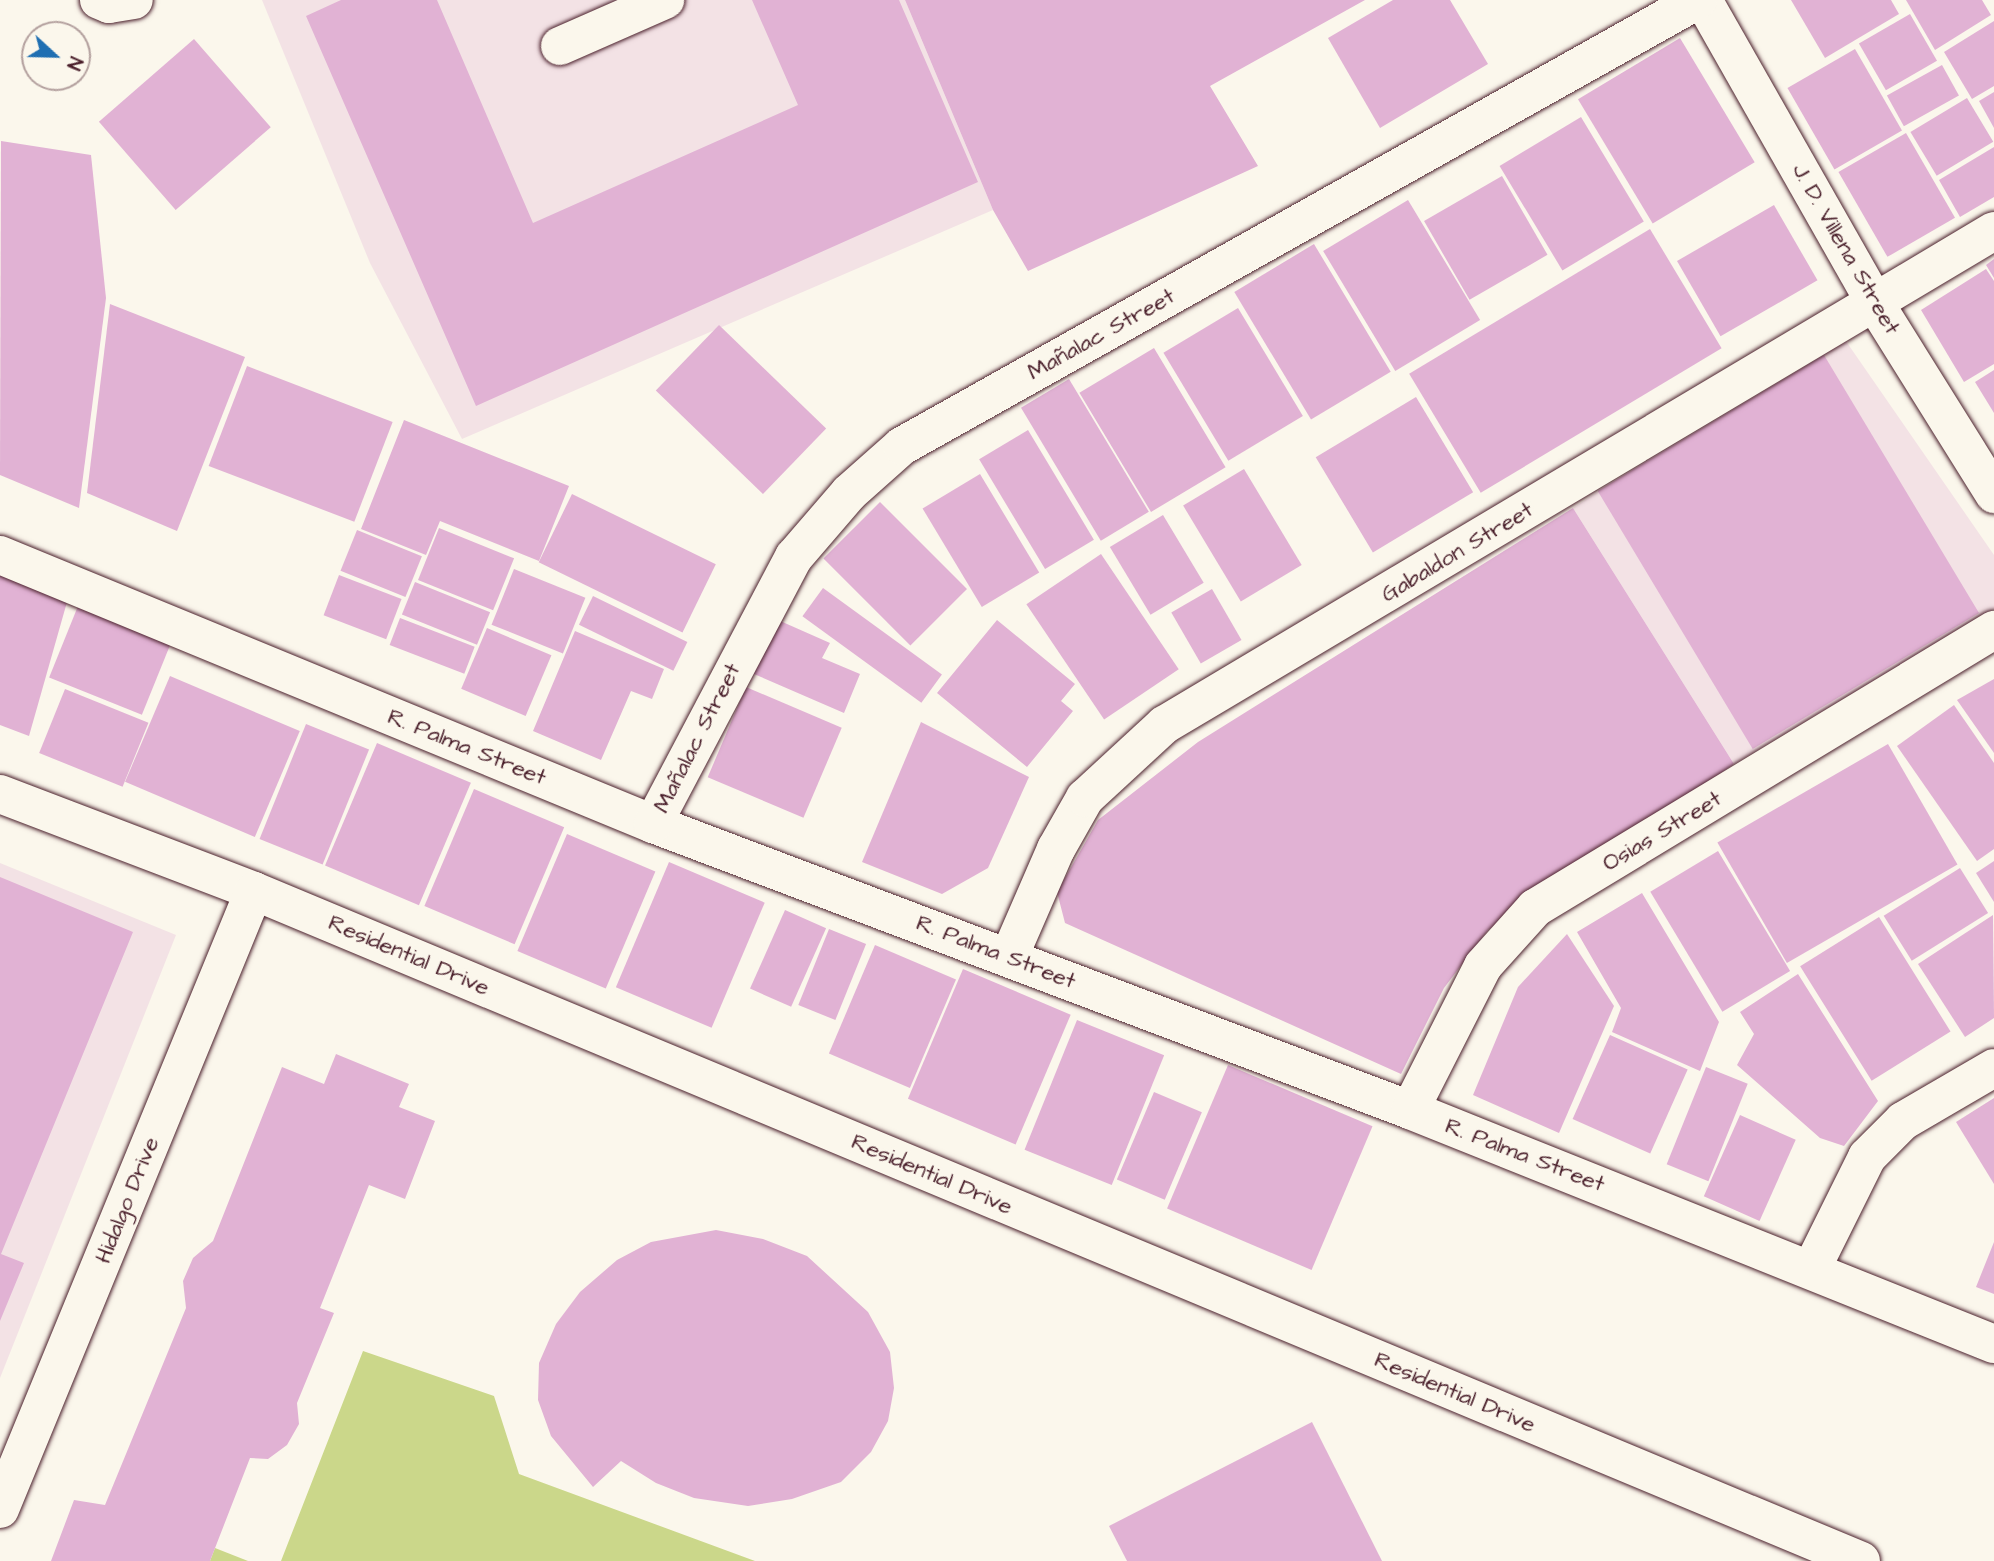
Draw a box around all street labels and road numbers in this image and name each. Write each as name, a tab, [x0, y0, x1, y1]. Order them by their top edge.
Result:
street label: J. D. Villena Street	[1786, 159, 1906, 339]
street label: Mañalac Street	[1023, 282, 1179, 386]
street label: Gabaldon Street	[1376, 496, 1538, 608]
street label: Mañalac Street	[647, 659, 747, 817]
street label: R. Palma Street	[384, 703, 550, 791]
street label: Osias Street	[1598, 785, 1726, 877]
street label: Residential Drive	[324, 909, 494, 1001]
street label: R. Palma Street	[912, 909, 1080, 995]
street label: R. Palma Street	[1441, 1112, 1609, 1198]
street label: Residential Drive	[847, 1128, 1017, 1220]
street label: Hidalgo Drive	[89, 1133, 165, 1267]
street label: Residential Drive	[1370, 1346, 1540, 1438]

